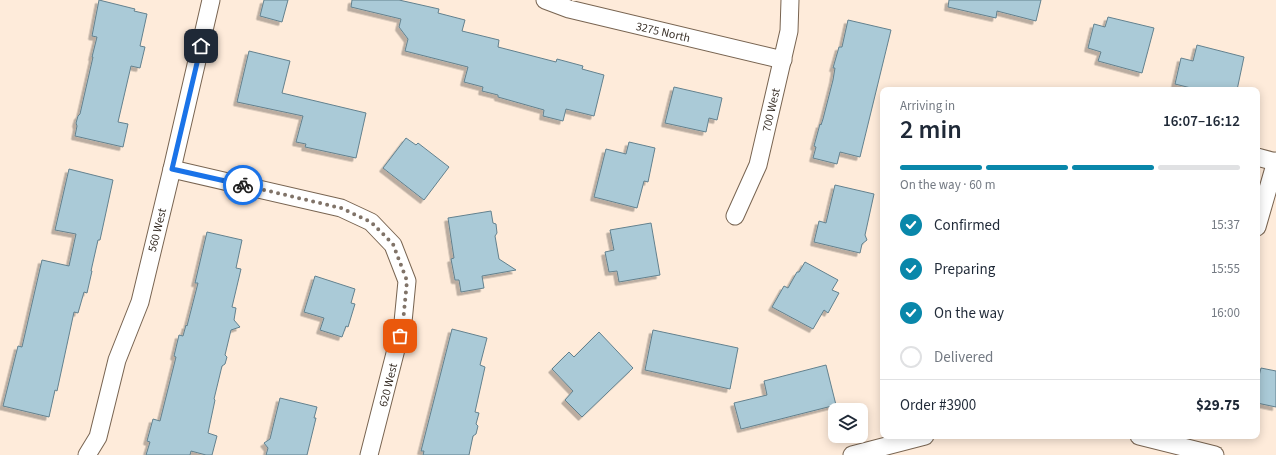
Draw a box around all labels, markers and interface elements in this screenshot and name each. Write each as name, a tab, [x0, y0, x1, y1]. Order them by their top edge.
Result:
street label: 3275 North	[634, 18, 692, 47]
pin	[184, 29, 218, 63]
icon: home	[190, 35, 212, 57]
street label: 700 West	[758, 87, 785, 134]
text: Arriving in	[900, 97, 955, 115]
text: 2 min	[900, 111, 962, 148]
text: 16:07–16:12	[1163, 111, 1240, 132]
courier	[223, 165, 263, 205]
icon: bike	[232, 174, 254, 196]
text: On the way · 60 m	[900, 176, 995, 194]
street label: 560 West	[144, 206, 171, 254]
icon: check	[900, 214, 922, 236]
text: Confirmed	[934, 215, 1000, 236]
text: 15:37	[1211, 216, 1240, 234]
icon: check	[900, 258, 922, 280]
text: Preparing	[934, 259, 995, 280]
text: 15:55	[1211, 260, 1240, 278]
icon: check	[900, 302, 922, 324]
text: On the way	[934, 303, 1004, 324]
text: 16:00	[1211, 304, 1240, 322]
pin	[383, 319, 417, 353]
icon: bag	[389, 325, 411, 347]
text: Delivered	[934, 347, 993, 368]
street label: 620 West	[375, 361, 402, 409]
text: Order #3900	[900, 395, 976, 416]
text: $29.75	[1196, 395, 1240, 416]
map controls	[828, 403, 868, 443]
button: layers	[828, 403, 868, 443]

